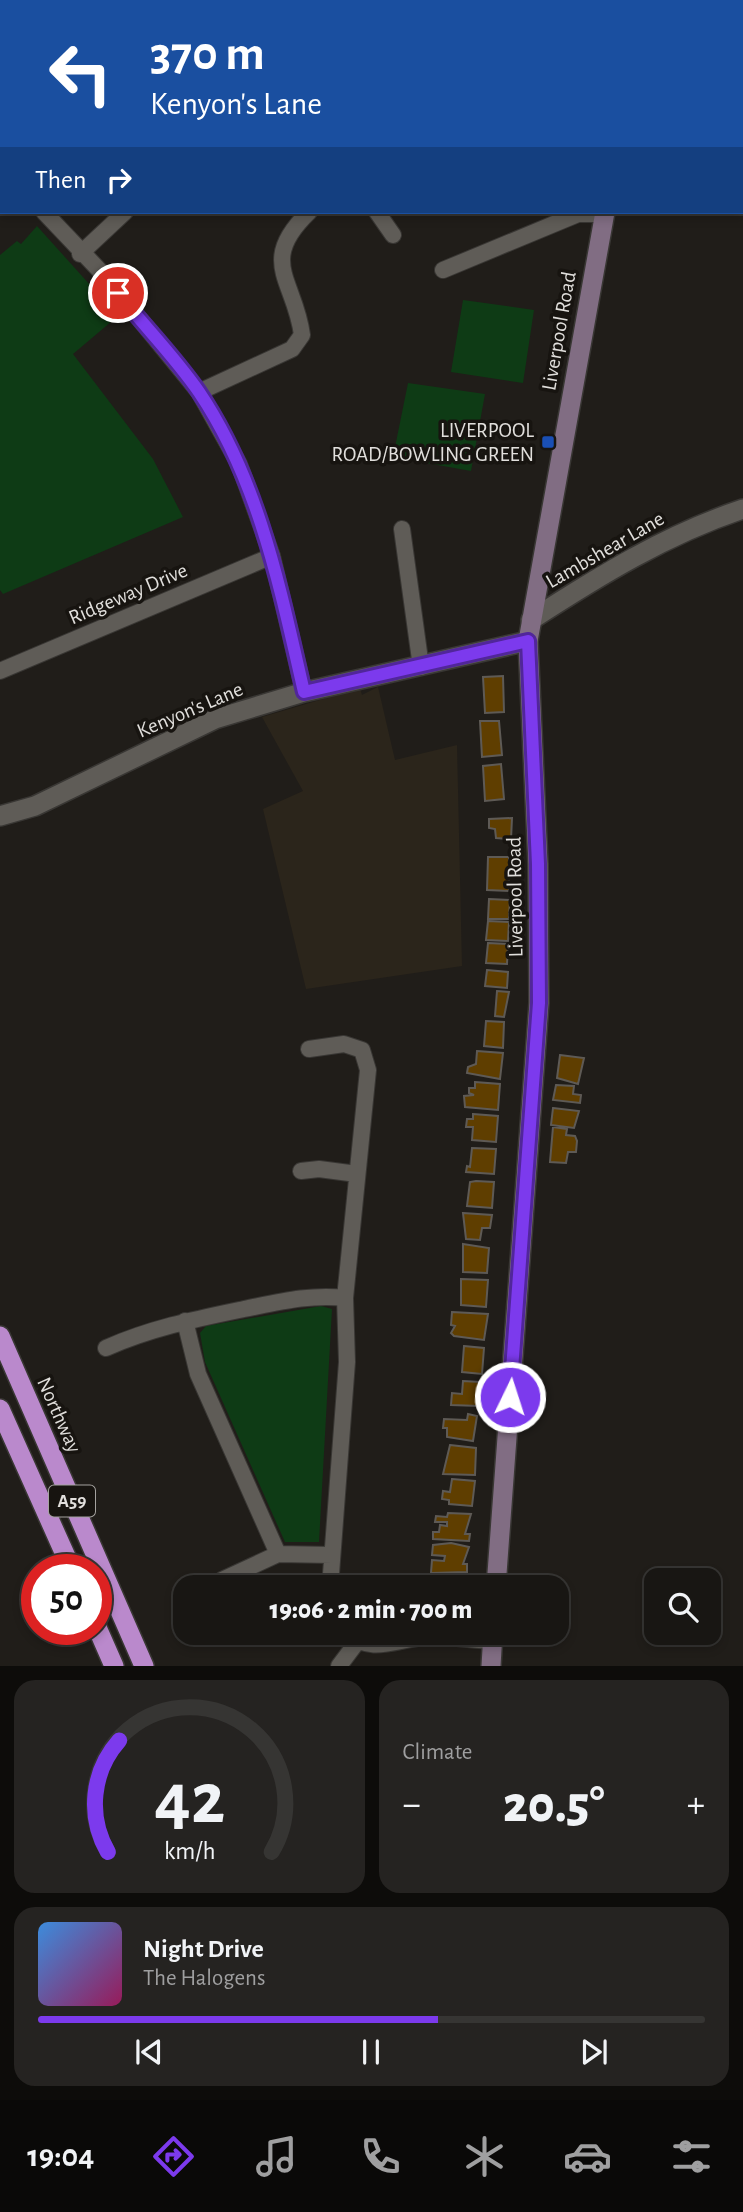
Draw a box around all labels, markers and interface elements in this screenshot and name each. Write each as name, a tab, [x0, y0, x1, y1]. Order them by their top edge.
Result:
icon: left	[35, 28, 126, 119]
text: 370 m	[150, 30, 265, 79]
text: Kenyon's Lane	[150, 88, 322, 120]
icon: right	[100, 161, 138, 199]
text: Then	[35, 167, 86, 193]
pin	[88, 263, 148, 323]
street label: Liverpool Road	[538, 270, 580, 392]
icon: arrive	[99, 274, 137, 312]
place label: LIVERPOOL ROAD/BOWLING GREEN	[331, 420, 534, 465]
marker: LIVERPOOL ROAD/BOWLING GREEN	[540, 434, 556, 450]
street label: Lambshear Lane	[542, 508, 668, 592]
street label: Ridgeway Drive	[65, 560, 191, 628]
street label: Kenyon's Lane	[134, 678, 246, 742]
street label: Liverpool Road	[503, 836, 527, 957]
position arrow	[473, 1360, 547, 1434]
street label: Northway	[33, 1374, 85, 1456]
road number: A59	[49, 1485, 95, 1516]
speed limit sign: 50	[21, 1554, 112, 1645]
map controls	[644, 1568, 721, 1645]
button: search	[644, 1568, 721, 1645]
text: 19:06 · 2 min · 700 m	[270, 1597, 472, 1623]
text: Climate	[403, 1741, 472, 1764]
text: 42	[154, 1765, 225, 1838]
text: 20.5°	[503, 1779, 605, 1831]
text: −	[403, 1786, 421, 1824]
text: +	[687, 1786, 705, 1824]
text: km/h	[163, 1839, 215, 1864]
text: Night Drive	[143, 1936, 264, 1962]
text: The Halogens	[143, 1967, 265, 1990]
icon: previous	[130, 2033, 168, 2071]
icon: pause	[352, 2033, 390, 2071]
icon: next	[575, 2033, 613, 2071]
icon: directions	[149, 2132, 198, 2181]
icon: music	[252, 2132, 301, 2181]
icon: phone	[356, 2132, 405, 2181]
icon: climate	[460, 2132, 509, 2181]
icon: car	[563, 2132, 612, 2181]
icon: filters	[667, 2132, 716, 2181]
text: 19:04	[27, 2140, 94, 2172]

